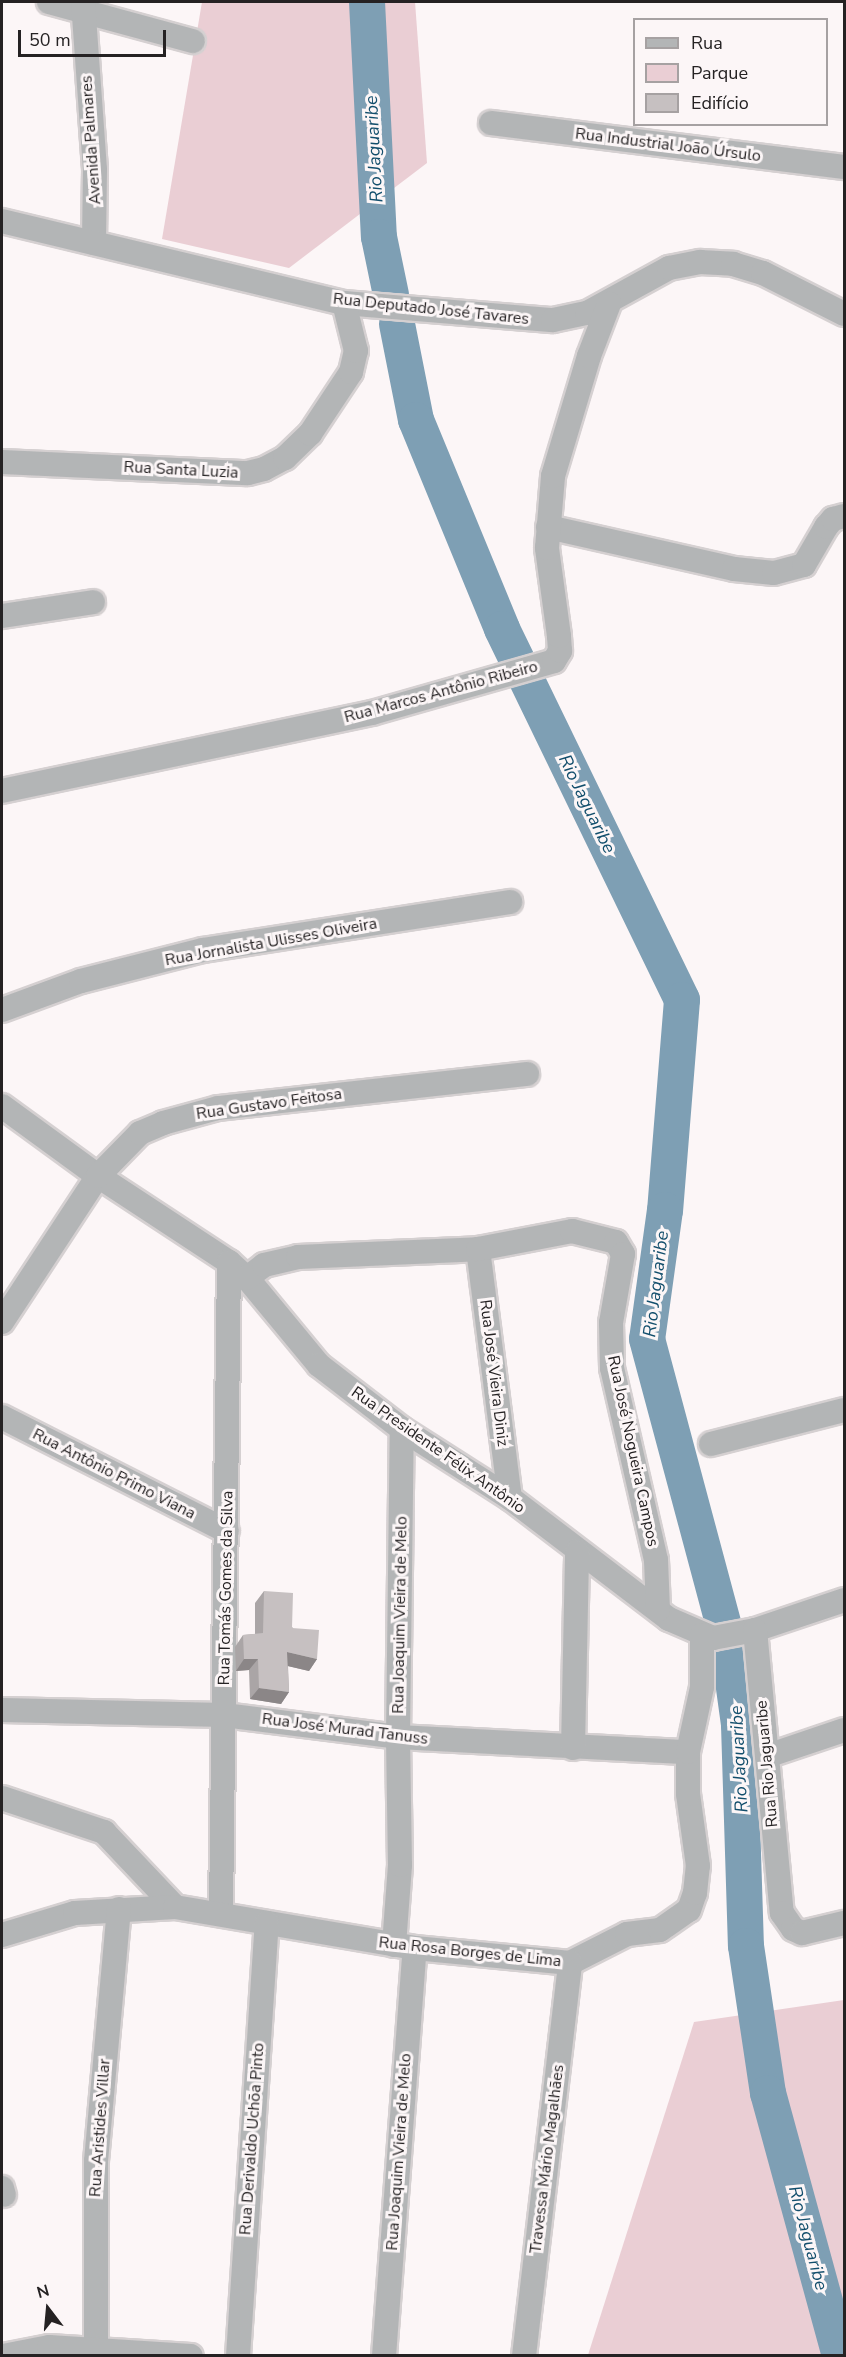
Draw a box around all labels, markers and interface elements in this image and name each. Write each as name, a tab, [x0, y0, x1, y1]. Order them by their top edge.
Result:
scale bar	[21, 18, 170, 56]
legend	[633, 18, 828, 126]
text: 50 m	[29, 28, 71, 52]
text: Rua	[691, 31, 723, 55]
text: Parque	[691, 61, 748, 85]
street label: Avenida Palmares	[77, 75, 105, 205]
text: Edifício	[691, 91, 749, 115]
water label: Rio Jaguaribe	[360, 95, 388, 203]
street label: Rua Industrial João Úrsulo	[574, 124, 762, 166]
street label: Rua Deputado José Tavares	[332, 289, 530, 329]
street label: Rua Santa Luzia	[123, 457, 239, 483]
street label: Rua Marcos Antônio Ribeiro	[342, 657, 540, 727]
water label: Rio Jaguaribe	[554, 751, 620, 857]
street label: Rua Jornalista Ulisses Oliveira	[164, 914, 378, 970]
street label: Rua Gustavo Feitosa	[195, 1084, 343, 1124]
water label: Rio Jaguaribe	[639, 1230, 673, 1338]
street label: Rua José Vieira Diniz	[475, 1299, 513, 1447]
street label: Rua José Nogueira Campos	[603, 1354, 663, 1548]
street label: Rua Presidente Félix Antônio	[347, 1383, 529, 1517]
street label: Rua Antônio Primo Viana	[29, 1425, 199, 1523]
street label: Rua Tomás Gomes da Silva	[215, 1491, 237, 1685]
street label: Rua Joaquim Vieira de Melo	[389, 1516, 411, 1714]
street label: Rua Rio Jaguaribe	[752, 1700, 782, 1828]
water label: Rio Jaguaribe	[725, 1705, 753, 1813]
street label: Rua José Murad Tanuss	[261, 1709, 429, 1749]
street label: Rua Rosa Borges de Lima	[378, 1933, 562, 1971]
street label: Rua Derivaldo Uchõa Pinto	[236, 2042, 268, 2236]
street label: Rua Joaquim Vieira de Melo	[383, 2053, 415, 2251]
street label: Rua Aristides Villar	[86, 2058, 114, 2198]
street label: Travessa Mário Magalhães	[526, 2063, 568, 2255]
water label: Rio Jaguaribe	[784, 2183, 832, 2293]
north arrow	[18, 2279, 78, 2339]
text: N	[34, 2279, 52, 2304]

